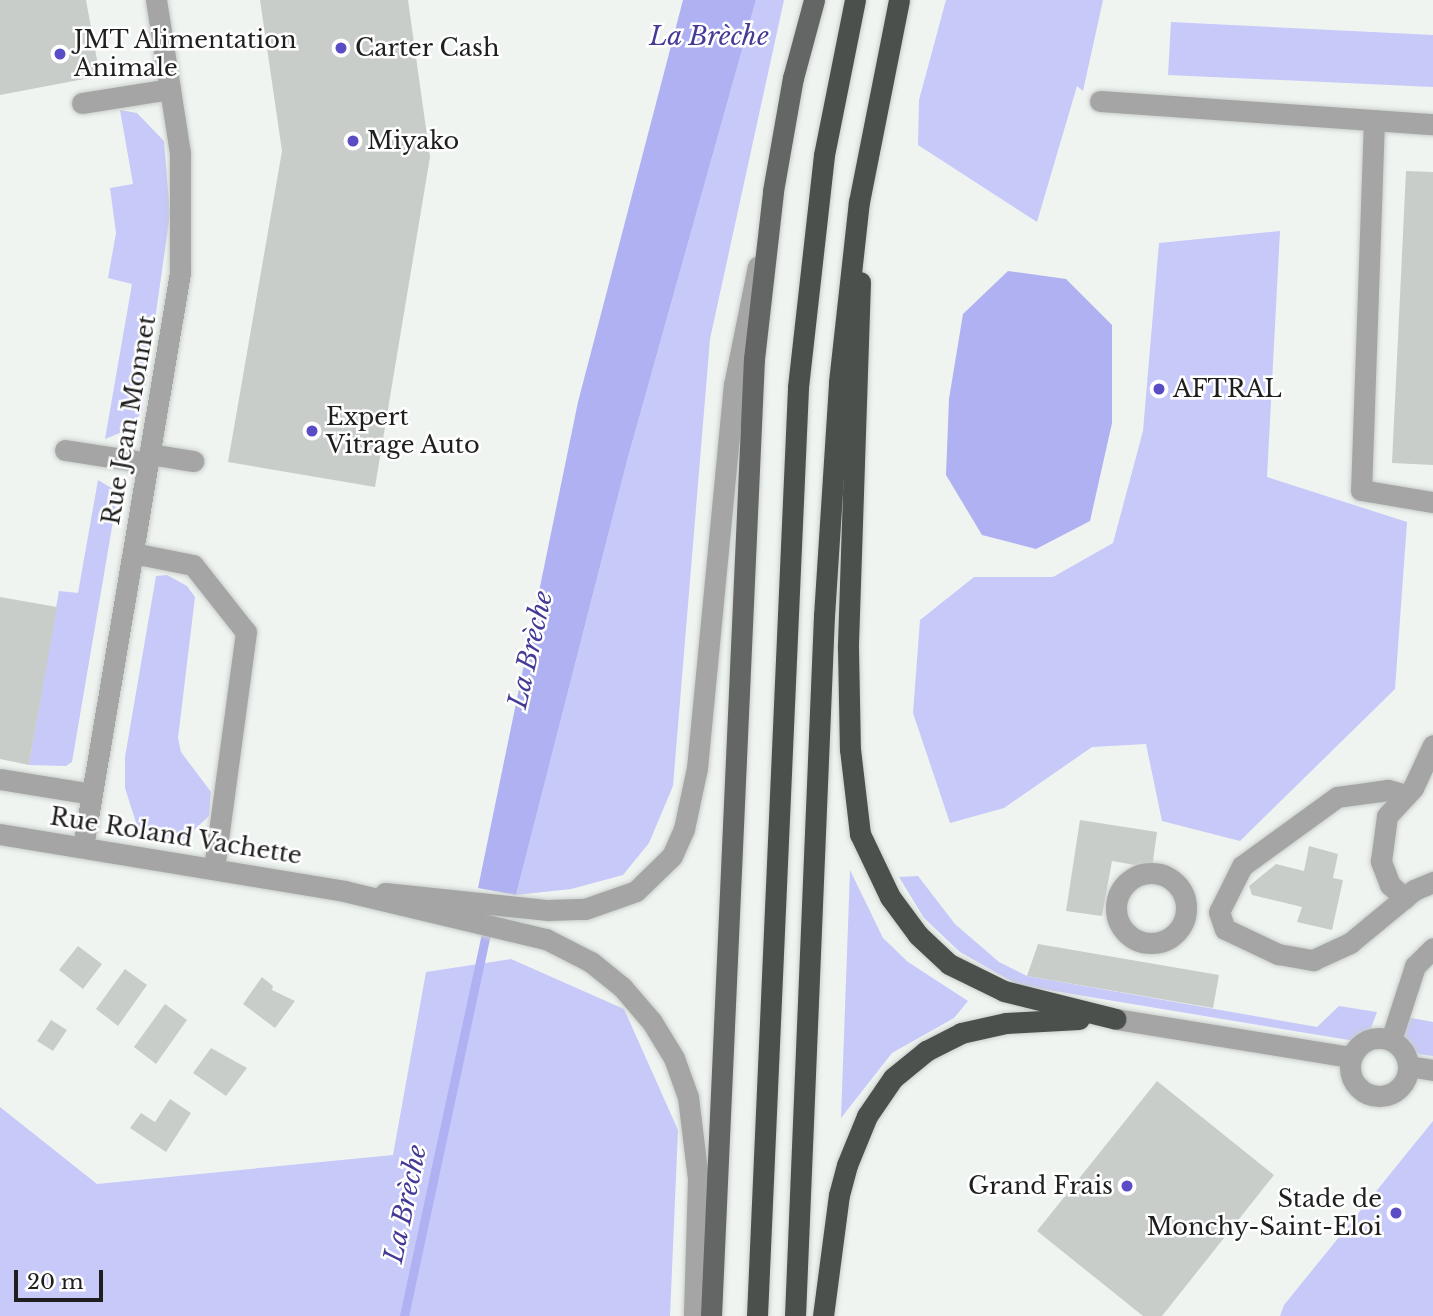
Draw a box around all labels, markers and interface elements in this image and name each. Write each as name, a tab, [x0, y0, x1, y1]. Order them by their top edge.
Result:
water label: La Brèche	[649, 21, 769, 53]
place label: JMT Alimentation Animale	[74, 26, 298, 82]
place label: Carter Cash	[355, 34, 500, 62]
marker: Carter Cash	[333, 40, 349, 56]
marker: JMT Alimentation Animale	[52, 46, 68, 62]
place label: Miyako	[367, 127, 459, 155]
marker: Miyako	[345, 133, 361, 149]
street label: Rue Jean Monnet	[96, 313, 162, 527]
place label: AFTRAL	[1173, 375, 1282, 403]
marker: AFTRAL	[1151, 381, 1167, 397]
place label: Expert Vitrage Auto	[326, 403, 481, 459]
marker: Expert Vitrage Auto	[304, 423, 320, 439]
water label: La Brèche	[502, 588, 560, 712]
street label: Rue Roland Vachette	[48, 802, 304, 870]
water label: La Brèche	[378, 1142, 434, 1266]
place label: Grand Frais	[968, 1172, 1113, 1200]
marker: Grand Frais	[1119, 1178, 1135, 1194]
place label: Stade de Monchy-Saint-Eloi	[1147, 1185, 1382, 1241]
marker: Stade de Monchy-Saint-Eloi	[1388, 1205, 1404, 1221]
scale bar	[18, 1256, 107, 1300]
text: 20 m	[27, 1269, 84, 1295]

